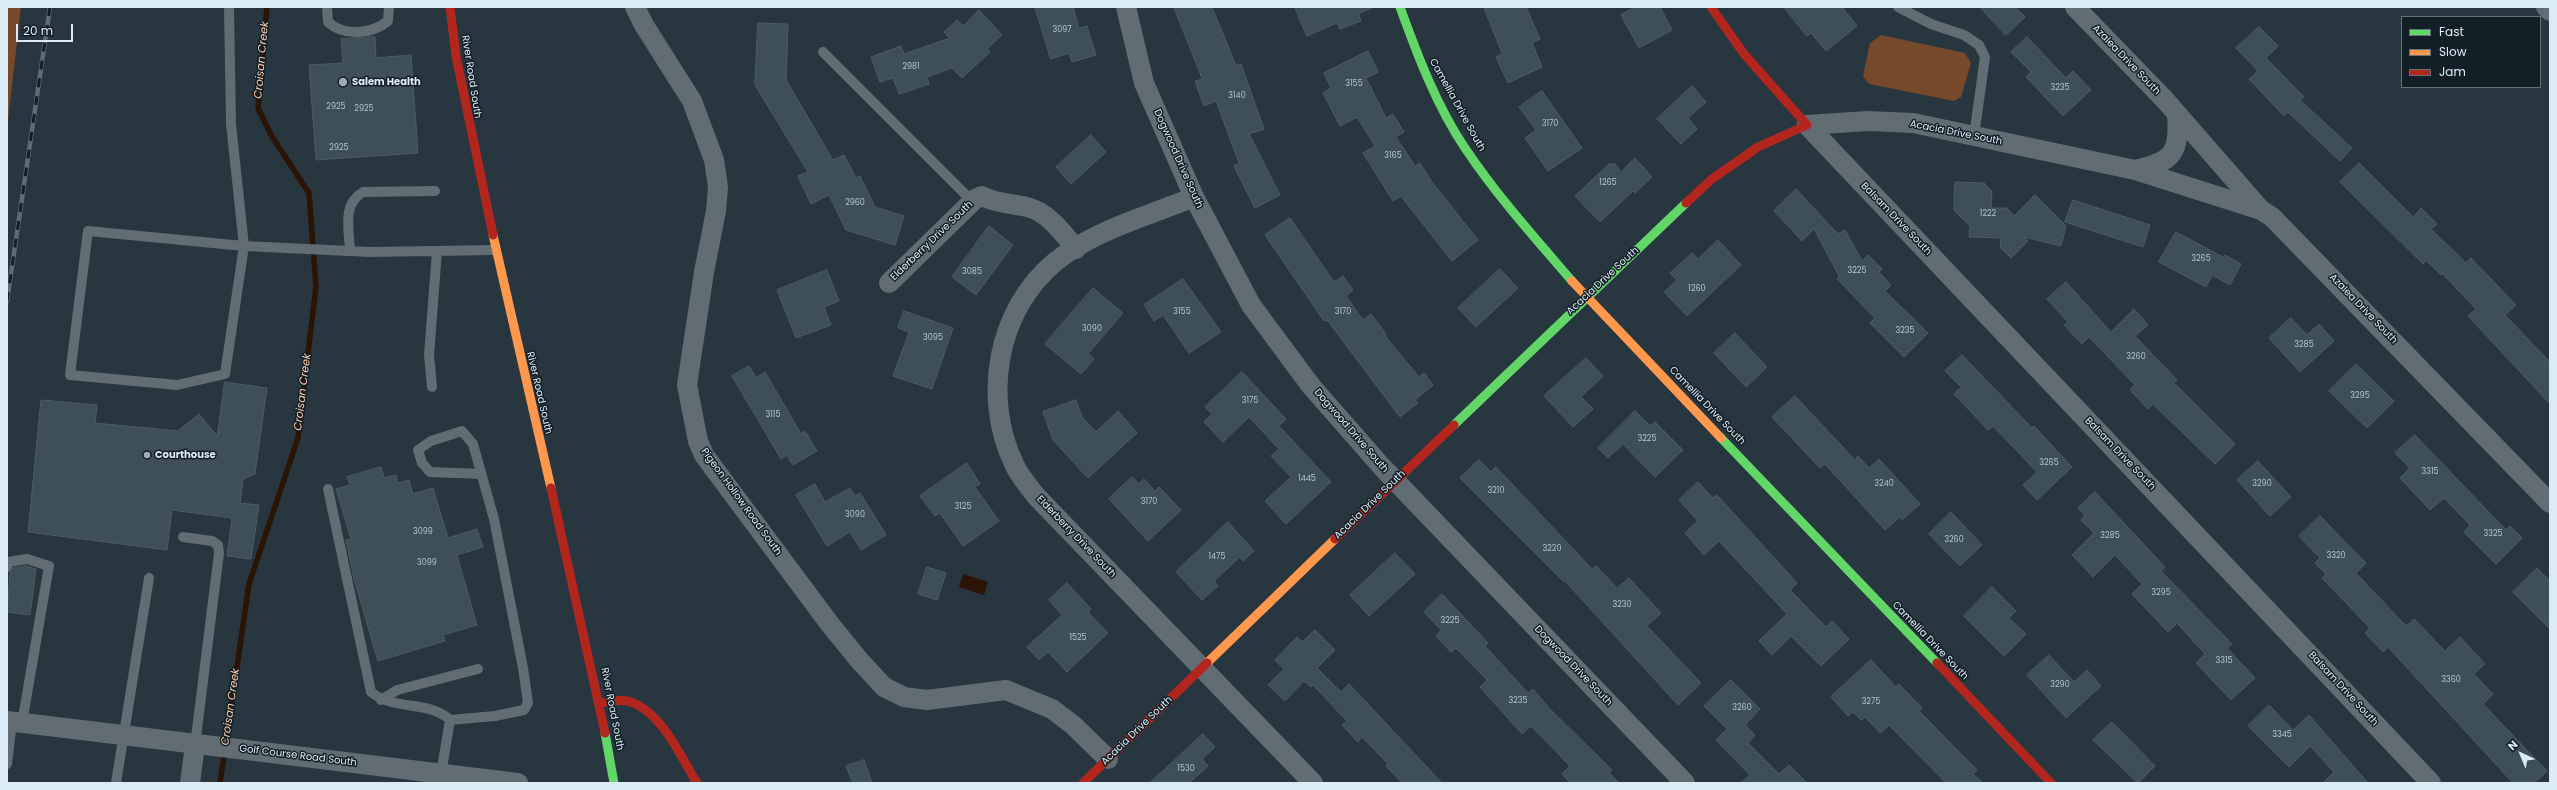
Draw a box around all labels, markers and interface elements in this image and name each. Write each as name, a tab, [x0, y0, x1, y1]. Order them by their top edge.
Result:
scale bar	[18, 16, 75, 42]
legend	[2401, 16, 2541, 88]
water label: Croisan Creek	[252, 21, 272, 99]
text: 20 m	[23, 22, 53, 39]
street label: Azalea Drive South	[2090, 23, 2162, 97]
text: Fast	[2439, 23, 2464, 40]
house number: 3097	[1052, 25, 1072, 35]
street label: River Road South	[458, 35, 484, 119]
text: Slow	[2439, 43, 2467, 60]
street label: Camellia Drive South	[1426, 57, 1488, 153]
house number: 2981	[902, 62, 920, 72]
text: Jam	[2439, 63, 2466, 80]
marker: Salem Health	[337, 76, 349, 88]
place label: Salem Health	[352, 76, 421, 88]
house number: 3155	[1345, 79, 1363, 89]
house number: 3235	[2050, 83, 2070, 93]
house number: 3140	[1228, 91, 1246, 101]
house number: 2925	[326, 102, 346, 112]
house number: 2925	[354, 104, 374, 114]
street label: Dogwood Drive South	[1151, 108, 1205, 210]
street label: Acacia Drive South	[1909, 118, 2003, 148]
house number: 3170	[1542, 119, 1558, 129]
house number: 2925	[329, 143, 349, 153]
house number: 3165	[1384, 151, 1402, 161]
house number: 1265	[1599, 178, 1617, 188]
street label: Balsam Drive South	[1858, 180, 1934, 258]
house number: 2960	[845, 198, 865, 208]
street label: Elderberry Drive South	[888, 199, 976, 283]
house number: 1222	[1980, 209, 1996, 219]
street label: Acacia Drive South	[1565, 245, 1641, 317]
house number: 3265	[2191, 254, 2211, 264]
house number: 3225	[1848, 266, 1866, 276]
house number: 3085	[962, 267, 982, 277]
street label: Azalea Drive South	[2327, 272, 2399, 346]
house number: 1260	[1688, 284, 1706, 294]
house number: 3155	[1173, 307, 1191, 317]
house number: 3170	[1335, 307, 1351, 317]
house number: 3090	[1082, 324, 1102, 334]
house number: 3235	[1895, 326, 1915, 336]
house number: 3095	[923, 333, 943, 343]
house number: 3285	[2294, 340, 2314, 350]
street label: River Road South	[524, 351, 554, 435]
house number: 3260	[2126, 352, 2146, 362]
water label: Croisan Creek	[292, 353, 314, 431]
street label: Camellia Drive South	[1666, 364, 1748, 448]
street label: Dogwood Drive South	[1311, 387, 1391, 475]
house number: 3295	[2350, 391, 2370, 401]
house number: 3175	[1242, 396, 1258, 406]
house number: 3115	[766, 410, 780, 420]
street label: Balsam Drive South	[2082, 415, 2158, 493]
house number: 3225	[1638, 434, 1656, 444]
street label: Pigeon Hollow Road South	[698, 446, 784, 558]
place label: Courthouse	[155, 449, 216, 461]
marker: Courthouse	[142, 450, 152, 460]
house number: 3265	[2039, 458, 2059, 468]
house number: 3315	[2421, 467, 2439, 477]
street label: Acacia Drive South	[1332, 468, 1408, 542]
house number: 1445	[1298, 474, 1316, 484]
house number: 3240	[1874, 479, 1894, 489]
house number: 3290	[2252, 479, 2272, 489]
house number: 3210	[1488, 486, 1504, 496]
street label: Elderberry Drive South	[1034, 493, 1118, 581]
house number: 3170	[1141, 497, 1157, 507]
house number: 3125	[955, 502, 971, 512]
house number: 3090	[845, 510, 865, 520]
house number: 3099	[413, 527, 433, 537]
house number: 3325	[2483, 529, 2503, 539]
house number: 3285	[2100, 531, 2120, 541]
house number: 3260	[1944, 535, 1964, 545]
house number: 3220	[1543, 544, 1561, 554]
house number: 3320	[2326, 551, 2346, 561]
house number: 1475	[1209, 552, 1225, 562]
house number: 3099	[417, 558, 437, 568]
house number: 3295	[2151, 588, 2171, 598]
street label: Camellia Drive South	[1889, 599, 1971, 683]
house number: 3230	[1612, 600, 1632, 610]
house number: 3225	[1441, 616, 1459, 626]
street label: Dogwood Drive South	[1531, 623, 1615, 709]
house number: 1525	[1069, 633, 1087, 643]
street label: Balsam Drive South	[2306, 650, 2380, 728]
house number: 3315	[2215, 656, 2233, 666]
street label: River Road South	[598, 667, 626, 751]
water label: Croisan Creek	[219, 668, 243, 746]
house number: 3360	[2441, 675, 2461, 685]
house number: 3290	[2050, 680, 2070, 690]
street label: Acacia Drive South	[1099, 694, 1175, 768]
house number: 3235	[1508, 696, 1528, 706]
house number: 3275	[1862, 697, 1880, 707]
house number: 3260	[1732, 703, 1752, 713]
house number: 3345	[2272, 730, 2292, 740]
north arrow	[2501, 734, 2541, 774]
text: N	[2504, 737, 2521, 754]
street label: Golf Course Road South	[239, 743, 357, 769]
house number: 1530	[1177, 764, 1195, 774]

